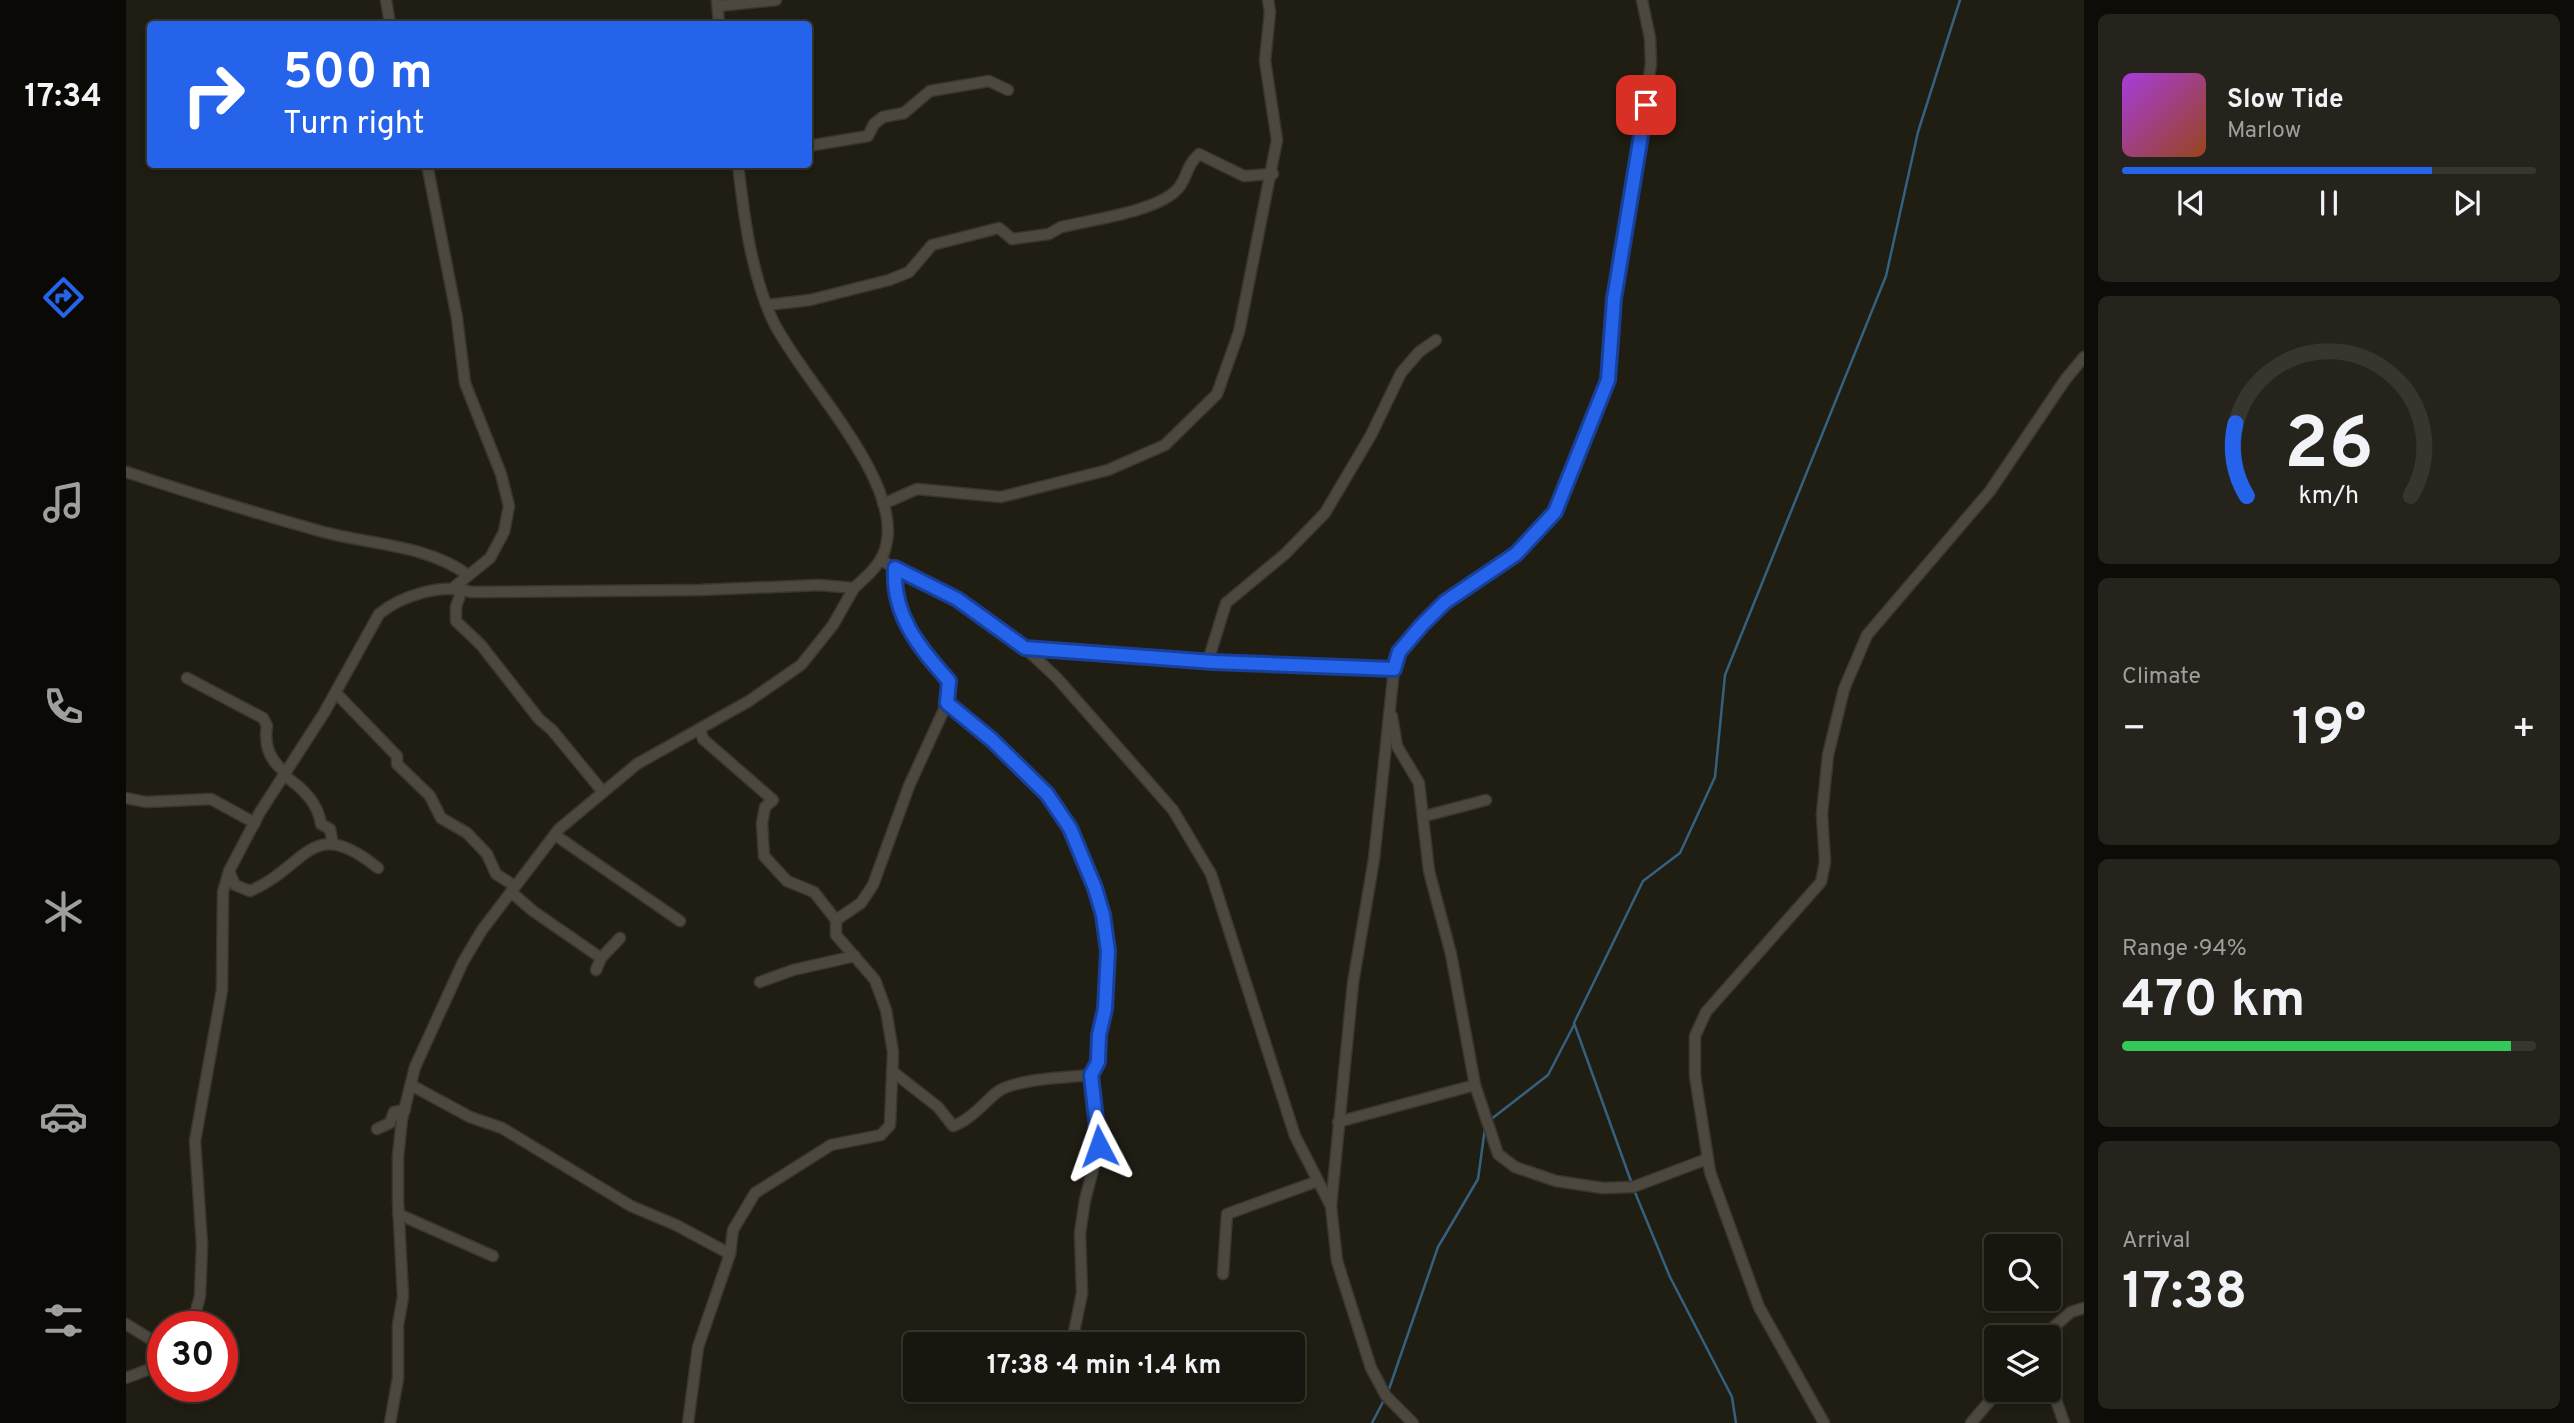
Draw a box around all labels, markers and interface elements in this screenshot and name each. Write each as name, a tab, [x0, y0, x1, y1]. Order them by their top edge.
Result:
text: 500 m	[283, 44, 433, 106]
icon: right	[168, 49, 259, 140]
pin	[1616, 75, 1676, 135]
text: 17:34	[24, 78, 102, 118]
text: Slow Tide	[2227, 84, 2344, 117]
icon: arrive	[1627, 86, 1665, 124]
text: Turn right	[283, 105, 425, 145]
text: Marlow	[2227, 117, 2301, 146]
icon: previous	[2172, 184, 2210, 222]
icon: pause	[2310, 184, 2348, 222]
icon: next	[2448, 184, 2486, 222]
icon: directions	[39, 273, 88, 322]
text: 26	[2284, 402, 2374, 494]
icon: music	[39, 478, 88, 527]
text: km/h	[2299, 480, 2359, 512]
text: Climate	[2122, 663, 2201, 692]
icon: phone	[39, 682, 88, 731]
text: 19°	[2292, 697, 2366, 763]
text: −	[2122, 706, 2147, 755]
text: +	[2511, 706, 2536, 755]
icon: climate	[39, 887, 88, 936]
text: Range · 94%	[2122, 935, 2247, 964]
text: 470 km	[2122, 969, 2305, 1035]
icon: car	[39, 1092, 88, 1141]
position arrow	[1062, 1109, 1136, 1183]
text: Arrival	[2122, 1227, 2191, 1256]
map controls	[1984, 1234, 2061, 1402]
button: search	[1984, 1234, 2061, 1311]
text: 17:38	[2122, 1261, 2247, 1327]
icon: filters	[39, 1296, 88, 1345]
speed limit sign: 30	[147, 1311, 238, 1402]
button: layers	[1984, 1325, 2061, 1402]
text: 17:38 · 4 min · 1.4 km	[987, 1350, 1221, 1383]

